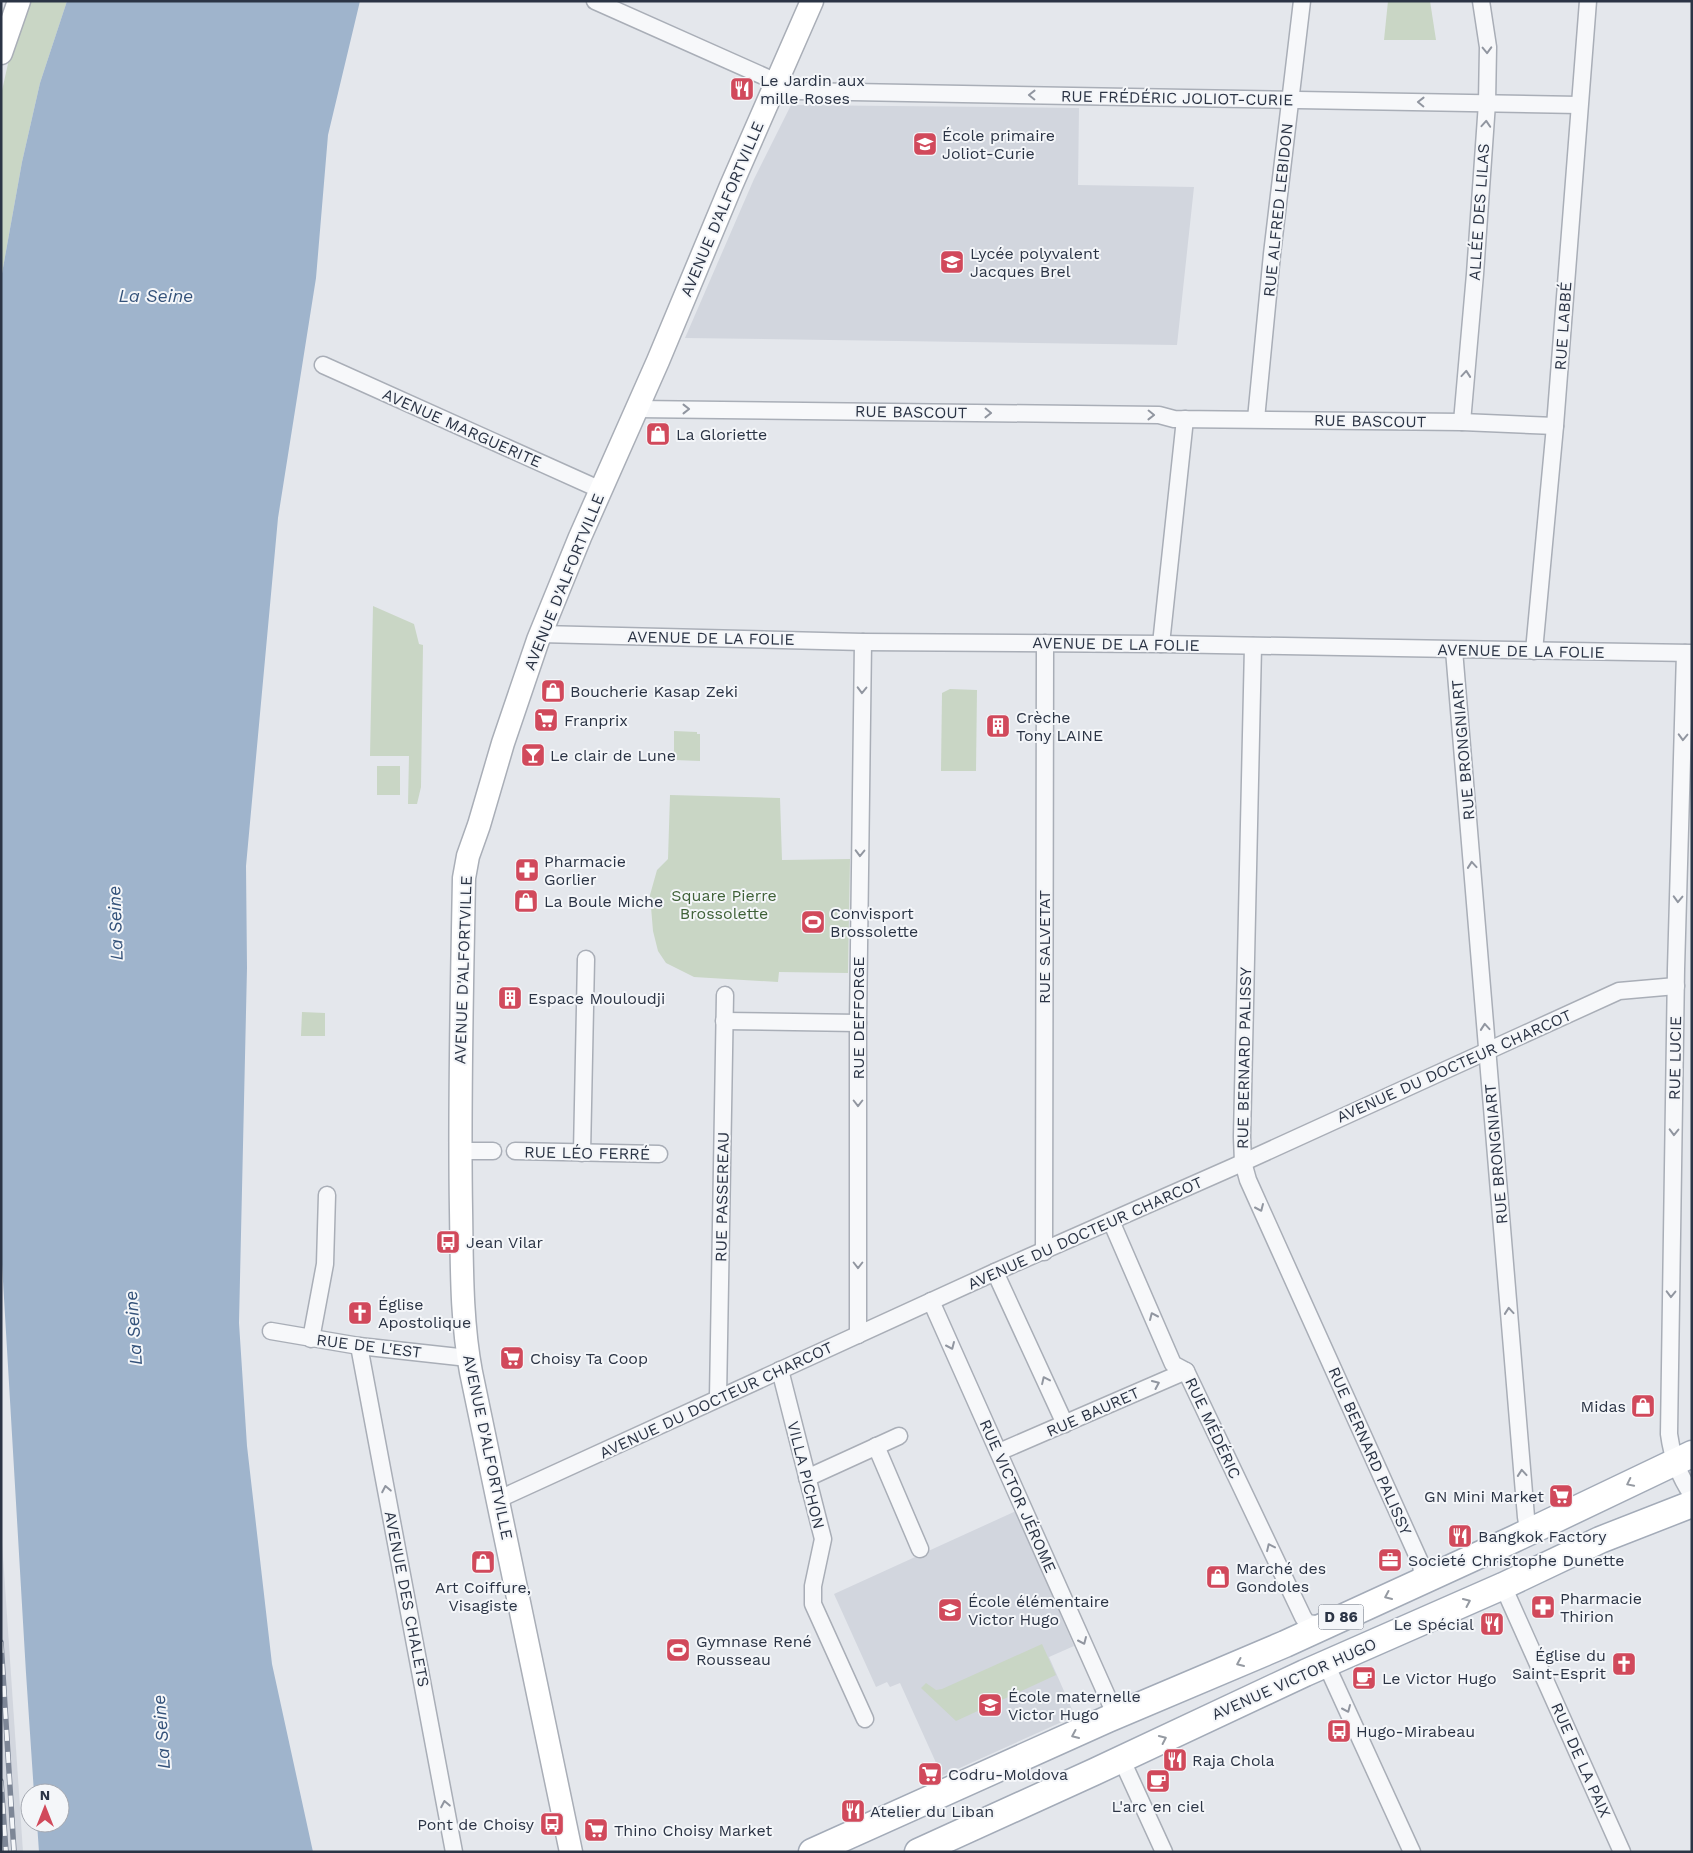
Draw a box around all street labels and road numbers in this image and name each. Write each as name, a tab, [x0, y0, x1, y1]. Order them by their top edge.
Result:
street label: RUE FRÉDÉRIC JOLIOT-CURIE	[1061, 86, 1293, 110]
street label: AVENUE D'ALFORTVILLE	[676, 118, 768, 300]
street label: RUE ALFRED LEBIDON	[1259, 122, 1297, 298]
street label: ALLÉE DES LILAS	[1465, 143, 1493, 281]
street label: RUE LABBÉ	[1550, 281, 1576, 371]
street label: AVENUE MARGUERITE	[380, 384, 544, 472]
street label: RUE BASCOUT	[855, 402, 968, 422]
street label: RUE BASCOUT	[1314, 411, 1427, 431]
street label: AVENUE D'ALFORTVILLE	[520, 491, 608, 673]
street label: AVENUE DE LA FOLIE	[627, 627, 795, 649]
street label: AVENUE DE LA FOLIE	[1032, 633, 1200, 655]
street label: AVENUE DE LA FOLIE	[1437, 640, 1605, 662]
street label: RUE BRONGNIART	[1447, 679, 1479, 821]
street label: AVENUE D'ALFORTVILLE	[450, 875, 476, 1065]
street label: RUE SALVETAT	[1035, 890, 1054, 1004]
street label: RUE DEFFORGE	[849, 956, 868, 1080]
street label: RUE BERNARD PALISSY	[1233, 967, 1255, 1149]
street label: AVENUE DU DOCTEUR CHARCOT	[1334, 1005, 1575, 1127]
street label: RUE LUCIE	[1665, 1016, 1685, 1100]
street label: RUE BRONGNIART	[1480, 1083, 1512, 1225]
street label: RUE PASSEREAU	[711, 1132, 733, 1262]
street label: RUE LÉO FERRÉ	[524, 1142, 650, 1164]
street label: AVENUE DU DOCTEUR CHARCOT	[965, 1172, 1206, 1294]
street label: RUE DE L'EST	[315, 1330, 423, 1362]
street label: AVENUE DU DOCTEUR CHARCOT	[596, 1337, 836, 1463]
street label: AVENUE D'ALFORTVILLE	[459, 1353, 517, 1541]
street label: RUE BERNARD PALISSY	[1324, 1364, 1416, 1538]
street label: RUE MÉDÉRIC	[1181, 1374, 1245, 1482]
street label: RUE BAURET	[1043, 1383, 1143, 1441]
street label: RUE VICTOR JÉROME	[976, 1416, 1060, 1576]
street label: VILLA PICHON	[783, 1419, 829, 1531]
street label: AVENUE DES CHALETS	[381, 1509, 433, 1689]
road number: D 86	[1318, 1604, 1364, 1630]
street label: AVENUE VICTOR HUGO	[1209, 1634, 1379, 1724]
street label: RUE DE LA PAIX	[1547, 1700, 1615, 1821]

